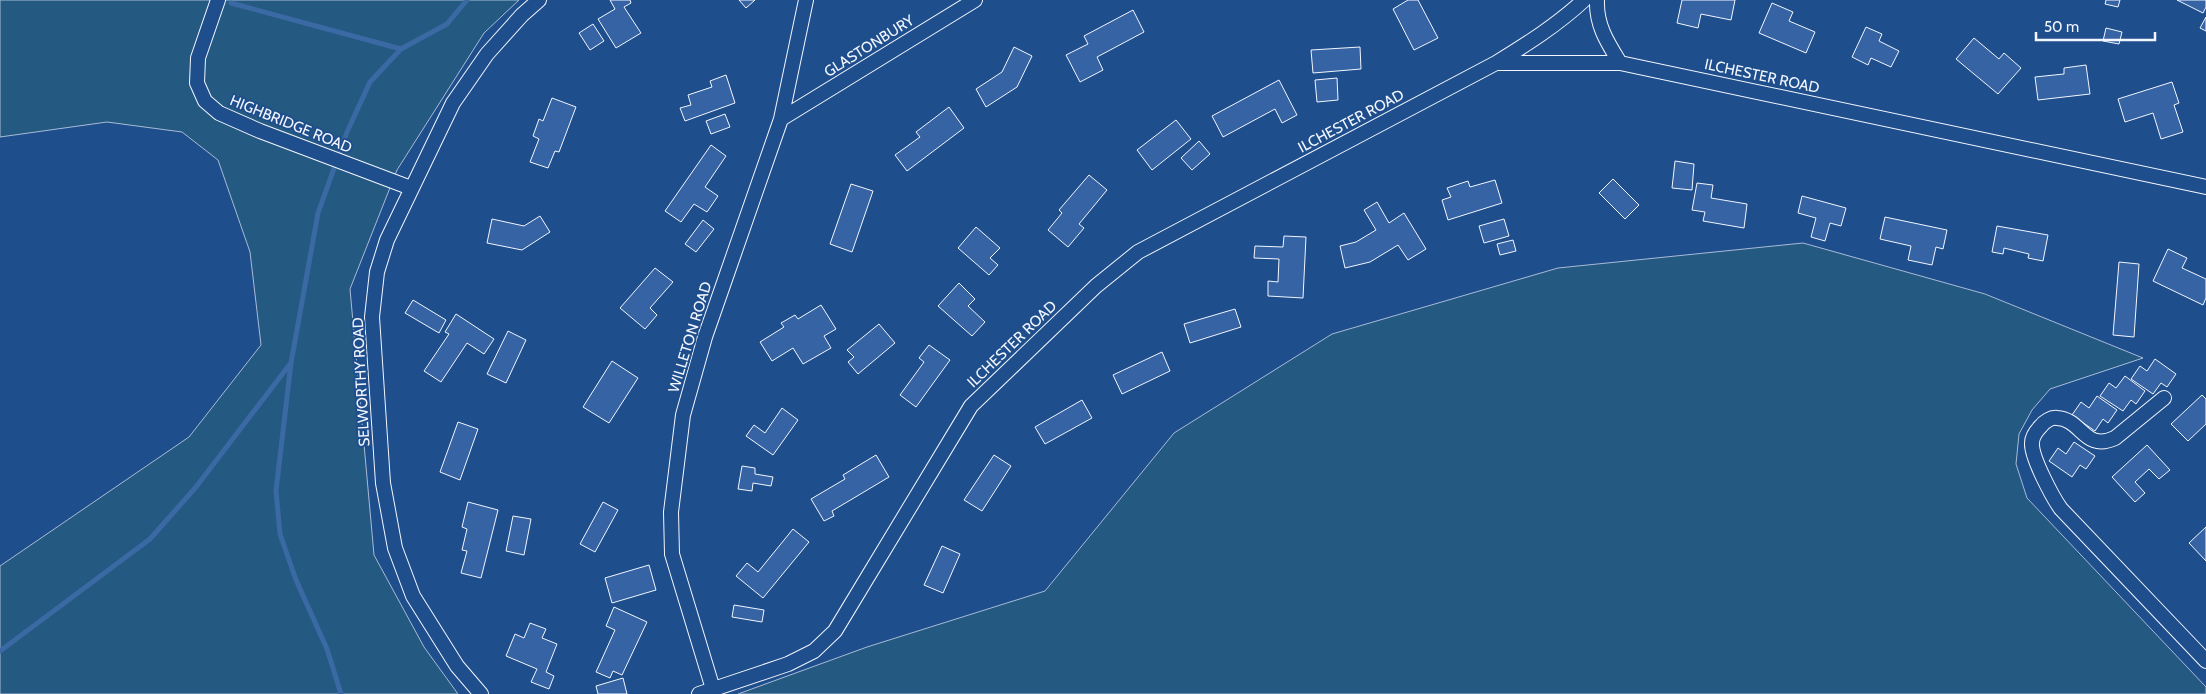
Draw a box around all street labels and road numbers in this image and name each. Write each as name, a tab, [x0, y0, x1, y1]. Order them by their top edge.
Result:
street label: GLASTONBURY	[821, 11, 918, 81]
street label: ILCHESTER ROAD	[1703, 55, 1821, 97]
street label: ILCHESTER ROAD	[1295, 86, 1407, 156]
street label: HIGHBRIDGE ROAD	[227, 91, 355, 157]
street label: WILLETON ROAD	[665, 279, 715, 395]
street label: ILCHESTER ROAD	[964, 297, 1060, 391]
street label: SELWORTHY ROAD	[349, 317, 373, 447]

